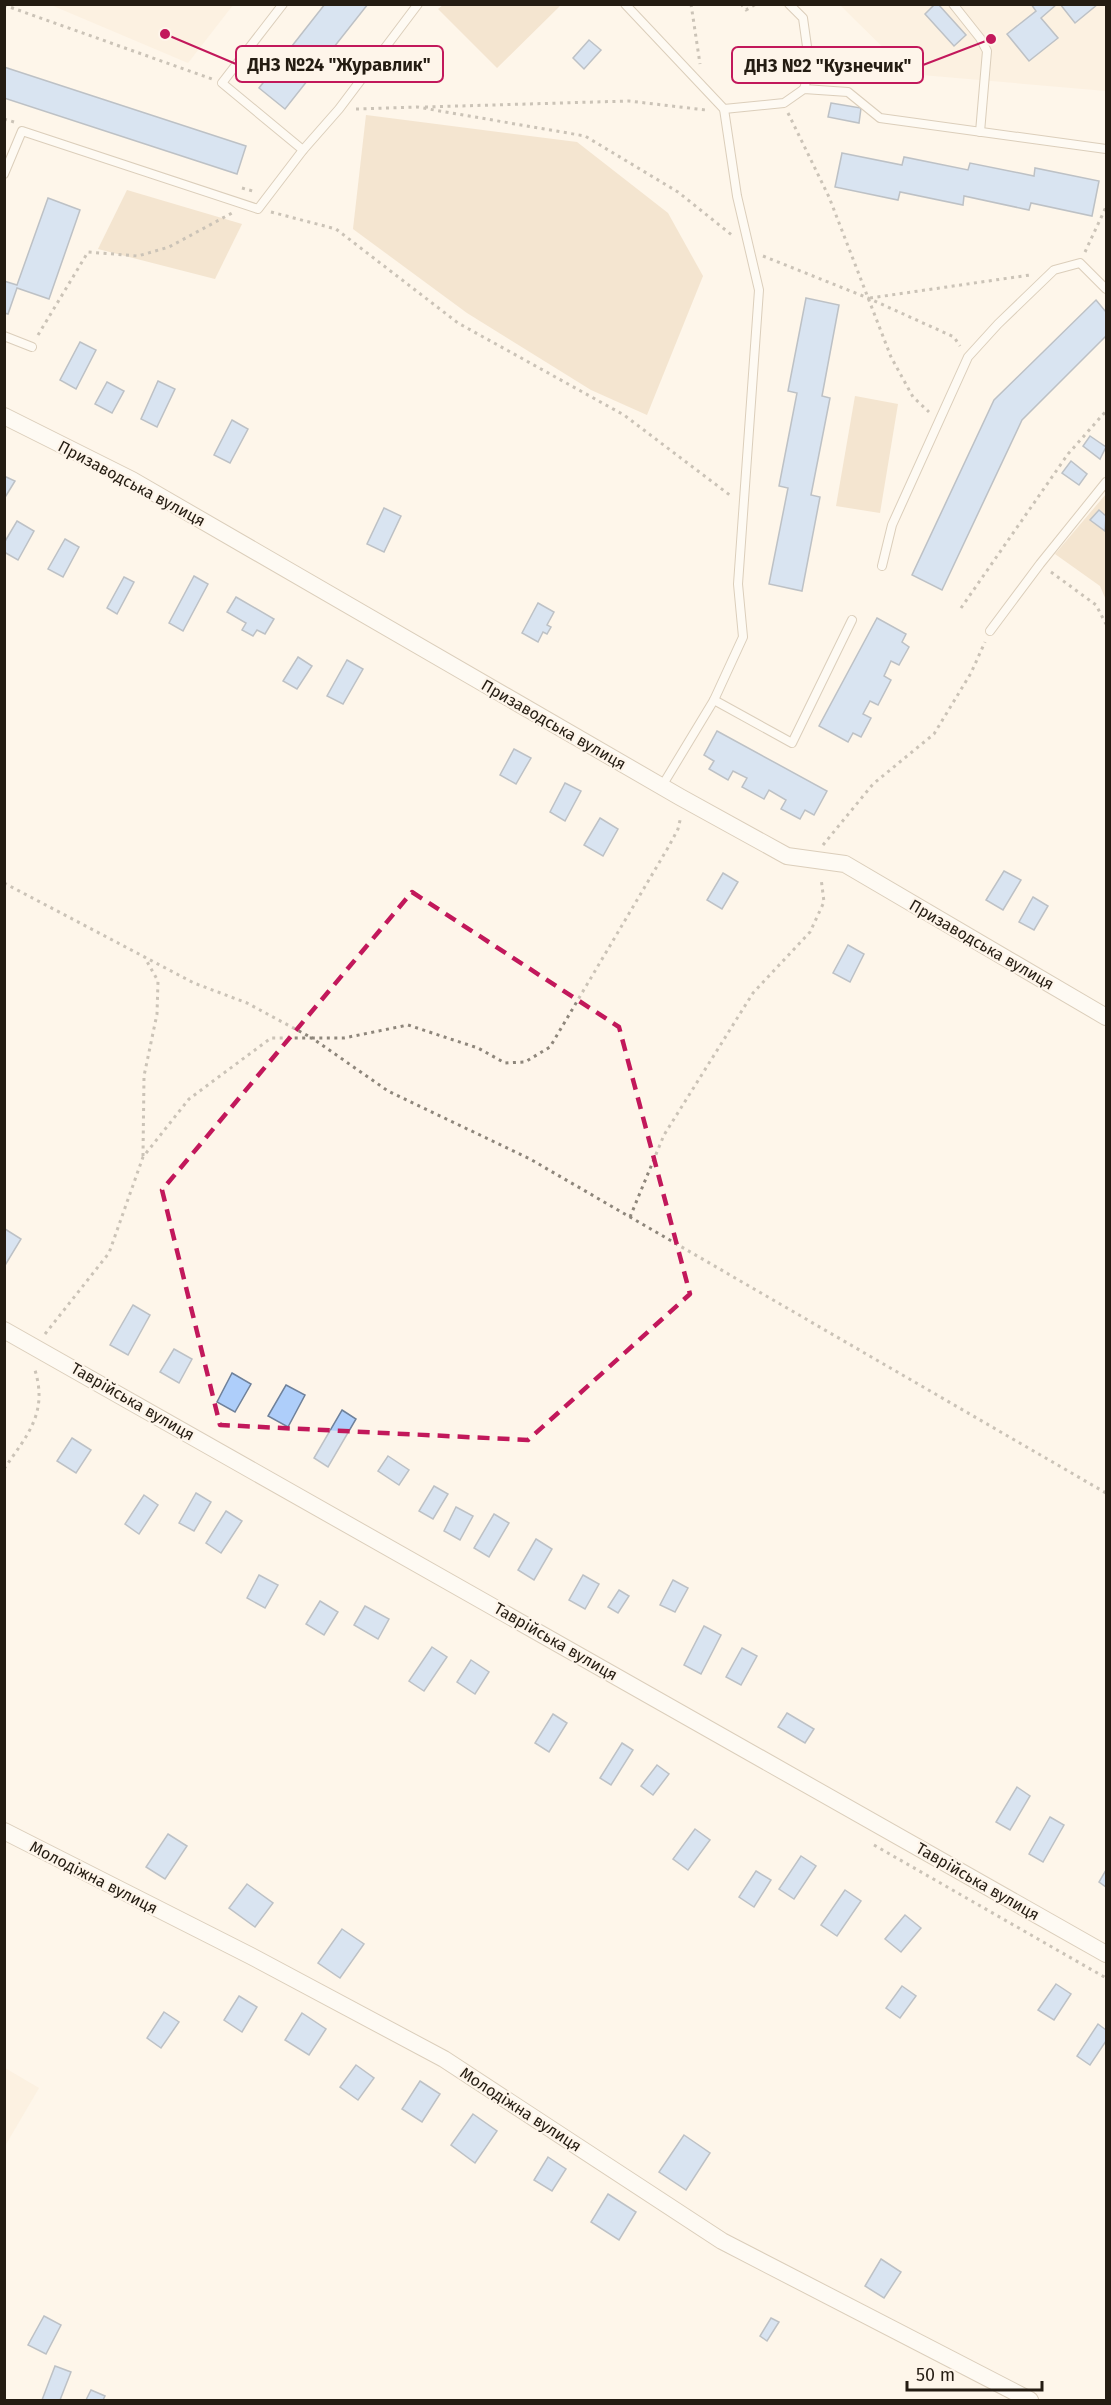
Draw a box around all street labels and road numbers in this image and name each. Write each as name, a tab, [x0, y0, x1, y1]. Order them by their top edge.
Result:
street label: Призаводська вулиця	[55, 437, 209, 530]
street label: Призаводська вулиця	[478, 675, 629, 774]
street label: Призаводська вулиця	[906, 895, 1057, 994]
street label: Таврійська вулиця	[68, 1358, 198, 1444]
street label: Таврійська вулиця	[491, 1598, 621, 1684]
street label: Молодіжна вулиця	[27, 1837, 161, 1918]
street label: Таврійська вулиця	[913, 1838, 1043, 1924]
street label: Молодіжна вулиця	[456, 2063, 585, 2156]

